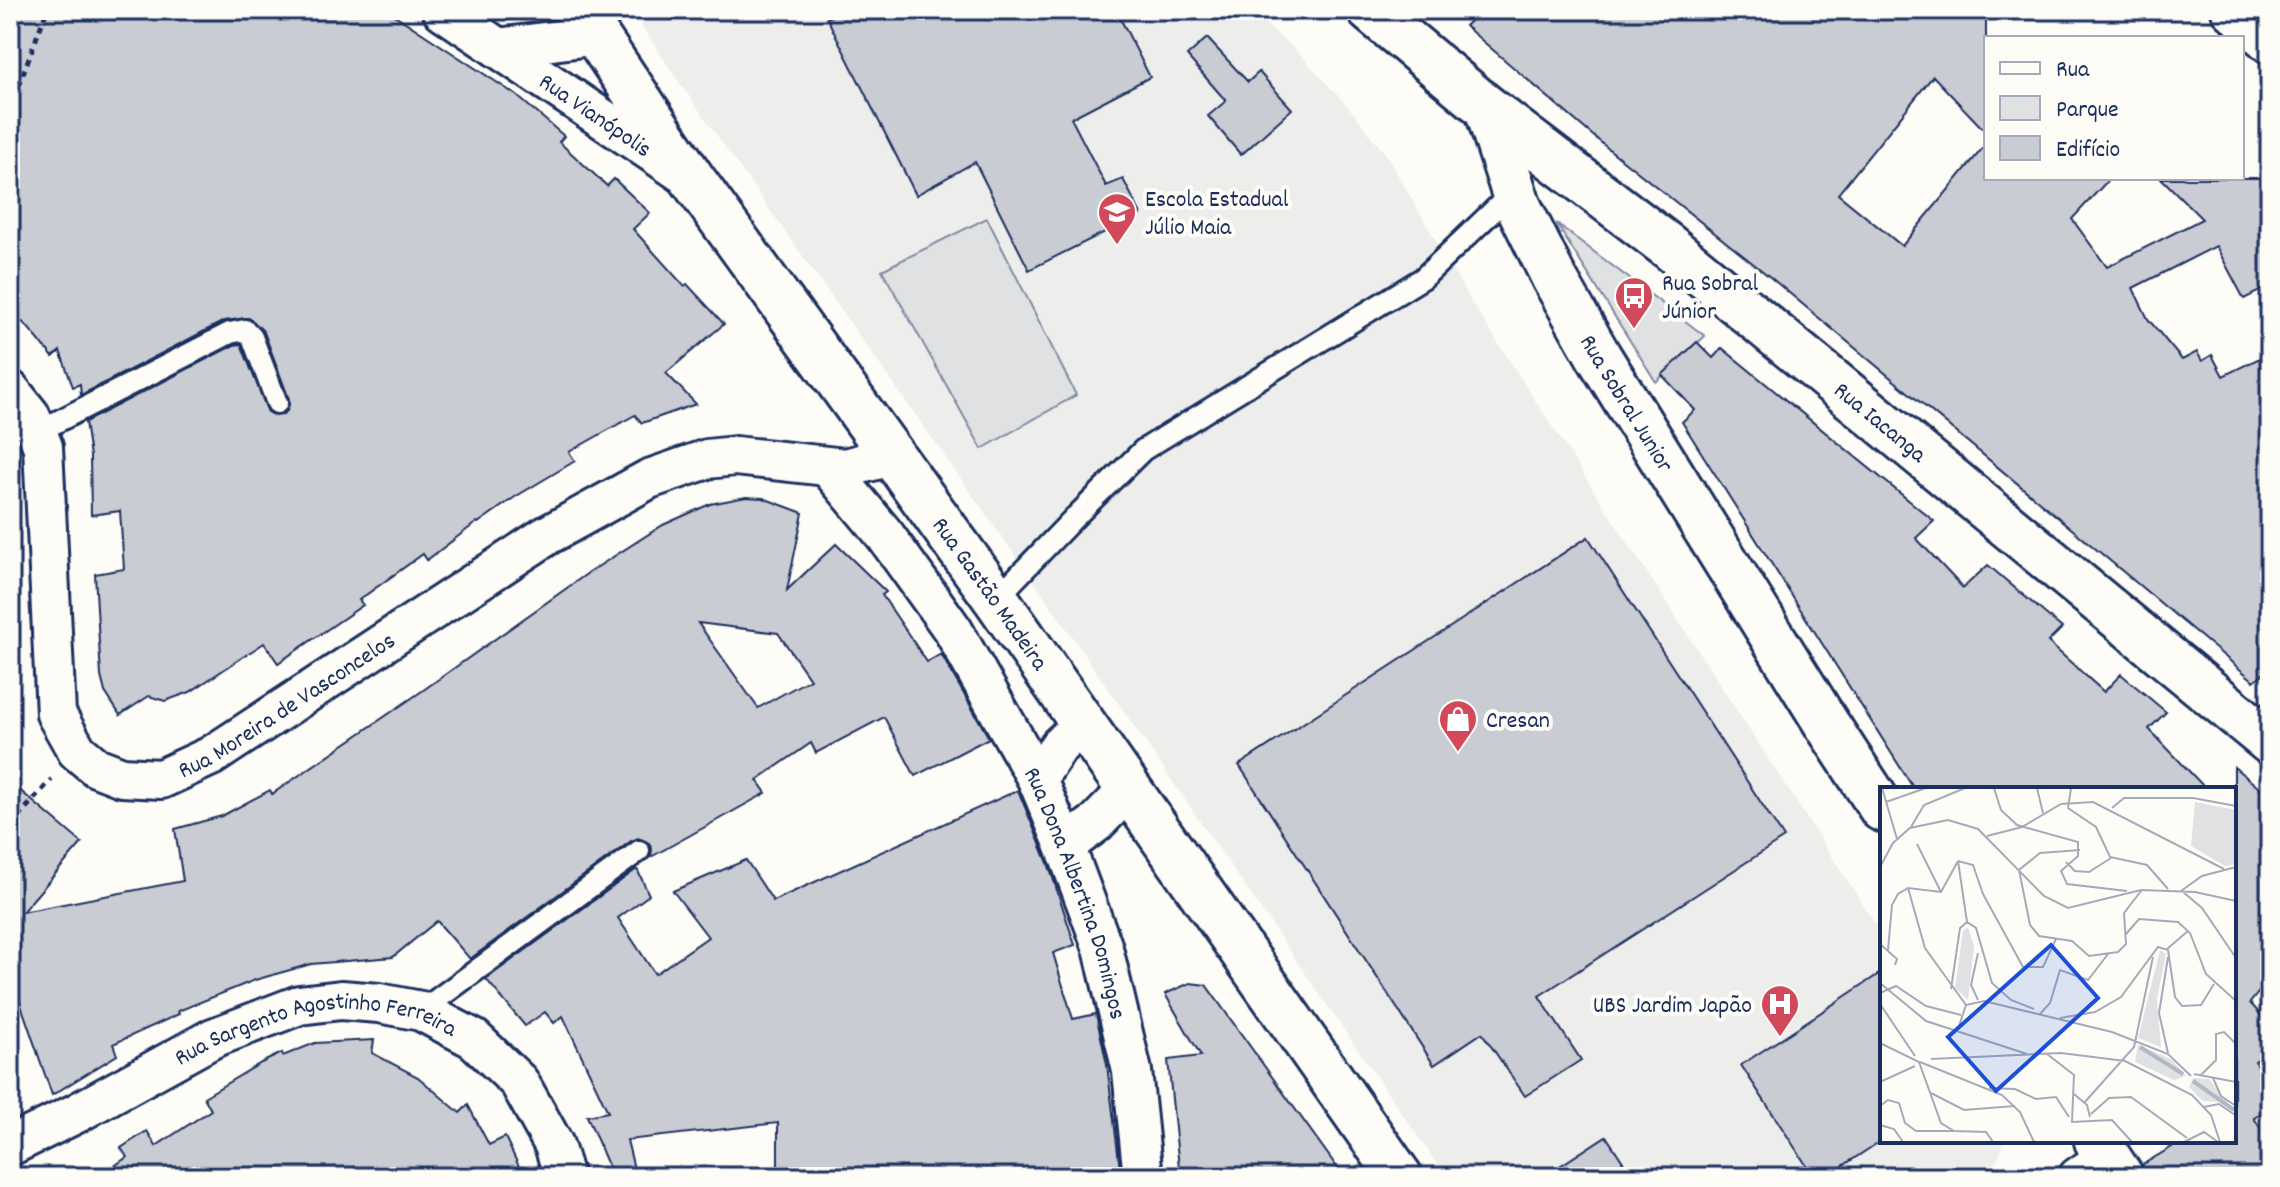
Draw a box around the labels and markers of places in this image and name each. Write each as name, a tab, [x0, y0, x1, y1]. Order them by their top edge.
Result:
place label: Escola Estadual Júlio Maia	[1145, 184, 1289, 246]
school or university icon: Escola Estadual Júlio Maia	[1096, 191, 1138, 246]
place label: Rua Sobral Júnior	[1662, 268, 1759, 330]
bus stop icon: Rua Sobral Júnior	[1613, 275, 1655, 330]
shop icon: Cresan	[1437, 698, 1479, 753]
place label: Cresan	[1486, 705, 1550, 739]
hospital icon: UBS Jardim Japão	[1759, 983, 1801, 1038]
place label: UBS Jardim Japão	[1593, 990, 1752, 1024]

